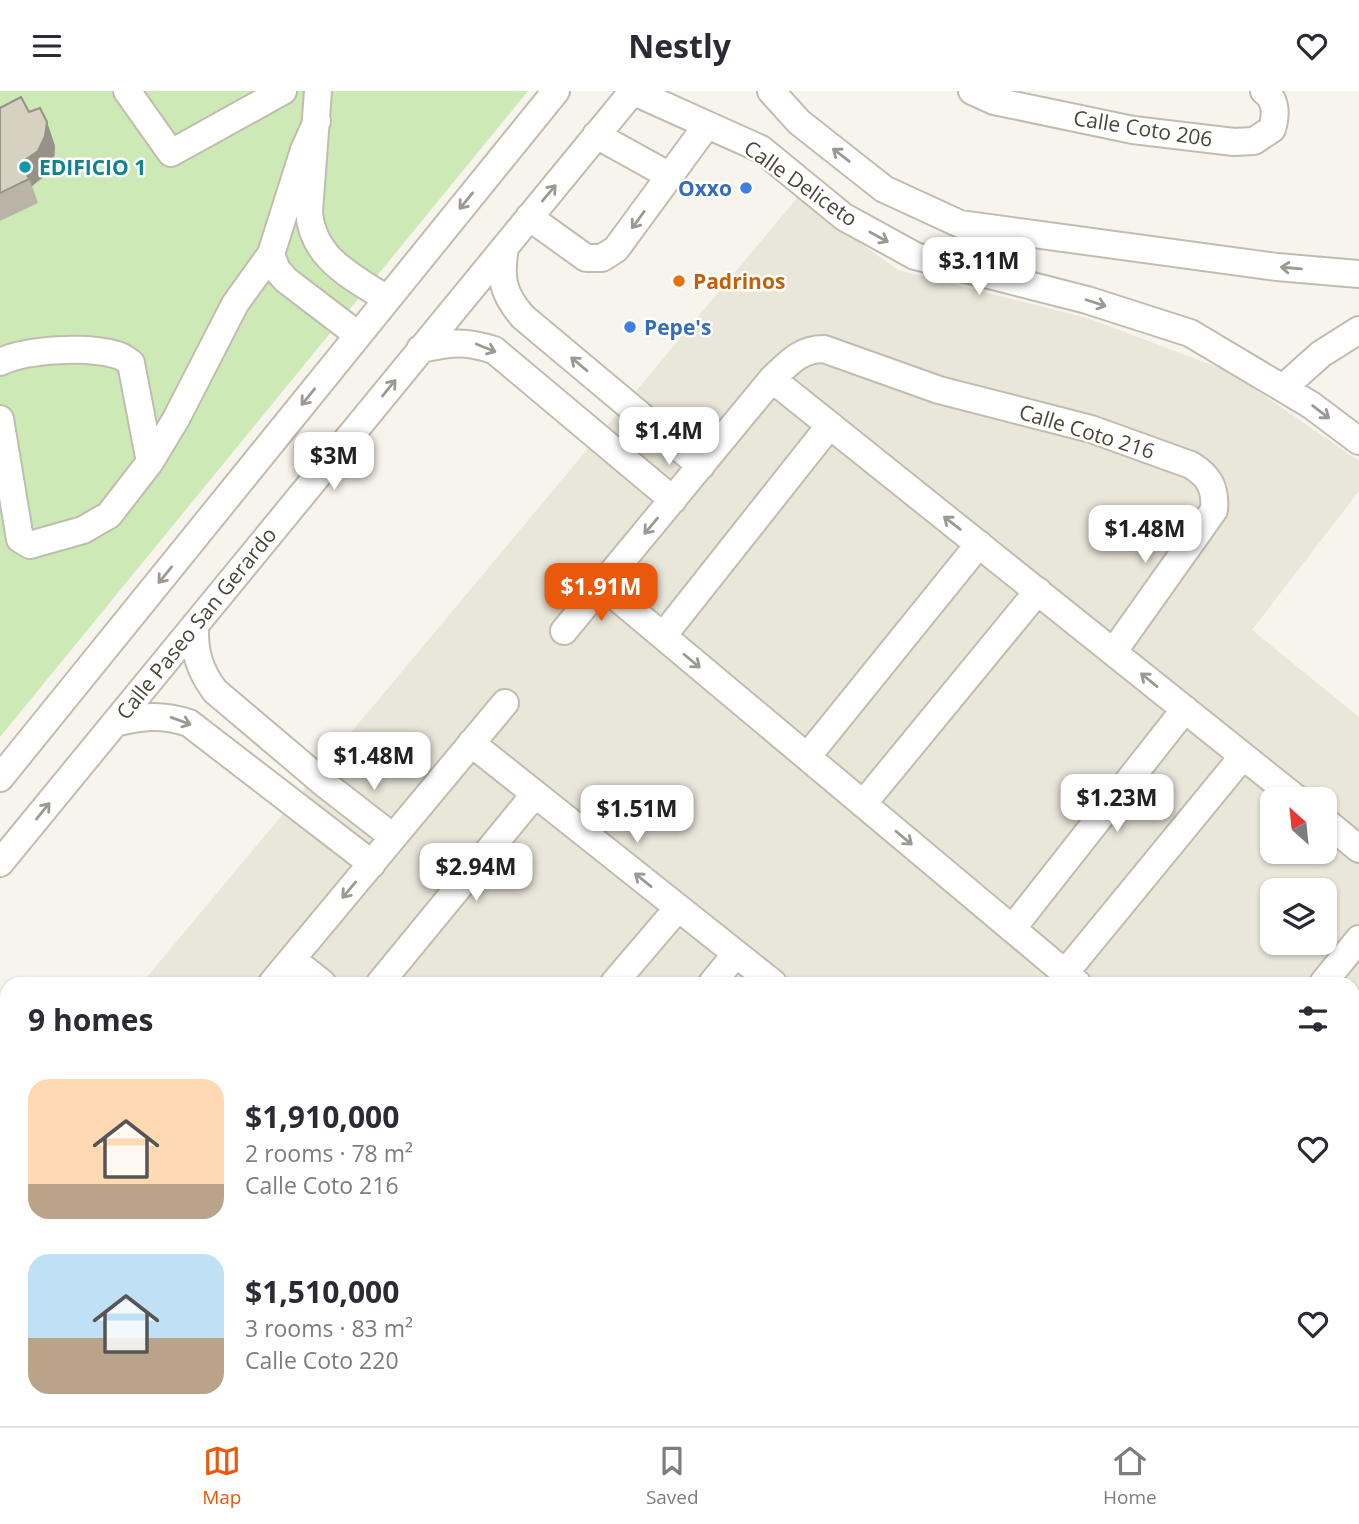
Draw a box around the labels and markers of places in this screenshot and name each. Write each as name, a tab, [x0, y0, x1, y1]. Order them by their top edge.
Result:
place label: EDIFICIO 1	[39, 153, 146, 181]
marker: EDIFICIO 1	[17, 159, 33, 175]
place label: Oxxo	[678, 174, 732, 202]
marker: Oxxo	[738, 180, 754, 196]
pin: $3.11M	[922, 237, 1036, 297]
place label: Padrinos	[693, 267, 785, 295]
marker: Padrinos	[671, 273, 687, 289]
place label: Pepe's	[644, 313, 711, 341]
marker: Pepe's	[622, 319, 638, 335]
pin: $1.4M	[620, 407, 718, 467]
pin: $3M	[300, 433, 368, 492]
pin: $1.48M	[1088, 505, 1202, 565]
pin: $1.91M	[544, 563, 658, 623]
pin: $1.48M	[317, 733, 431, 792]
pin: $1.23M	[1060, 775, 1174, 834]
pin: $1.51M	[580, 785, 694, 845]
pin: $2.94M	[419, 843, 533, 903]

